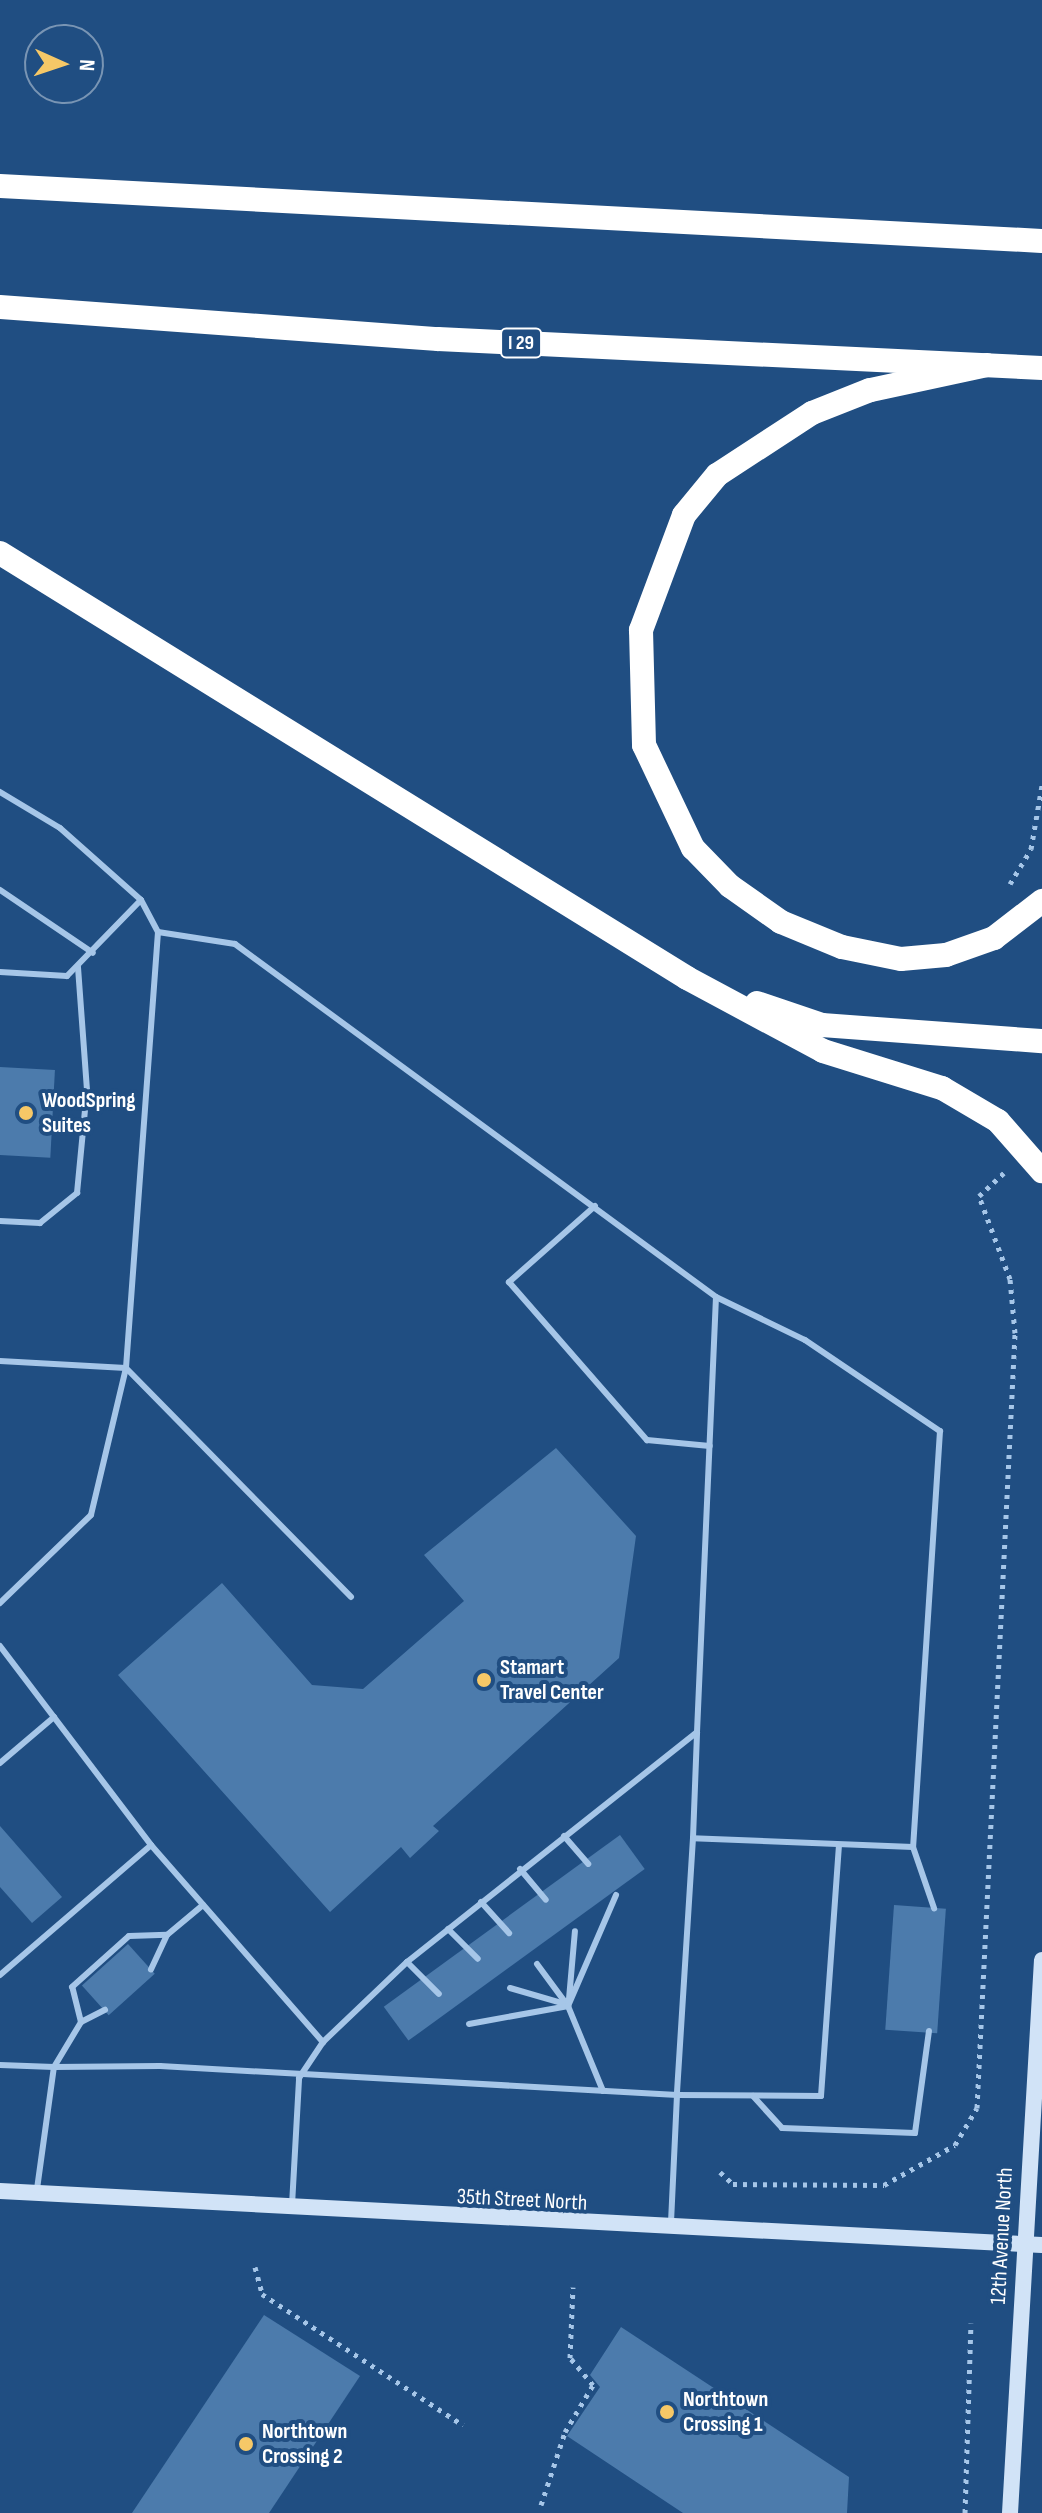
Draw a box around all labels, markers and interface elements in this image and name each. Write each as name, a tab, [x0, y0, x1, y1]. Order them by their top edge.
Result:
north arrow	[24, 24, 104, 104]
text: N	[73, 59, 100, 72]
road number: I 29	[499, 327, 543, 359]
place label: WoodSpring Suites	[42, 1087, 135, 1138]
marker: WoodSpring Suites	[17, 1104, 35, 1122]
place label: Stamart Travel Center	[500, 1654, 604, 1706]
marker: Stamart Travel Center	[475, 1671, 493, 1689]
street label: 12th Avenue North	[985, 2167, 1019, 2305]
street label: 35th Street North	[456, 2183, 588, 2217]
place label: Northtown Crossing 1	[683, 2386, 768, 2438]
marker: Northtown Crossing 1	[658, 2403, 676, 2421]
place label: Northtown Crossing 2	[262, 2418, 347, 2470]
marker: Northtown Crossing 2	[237, 2435, 255, 2453]

